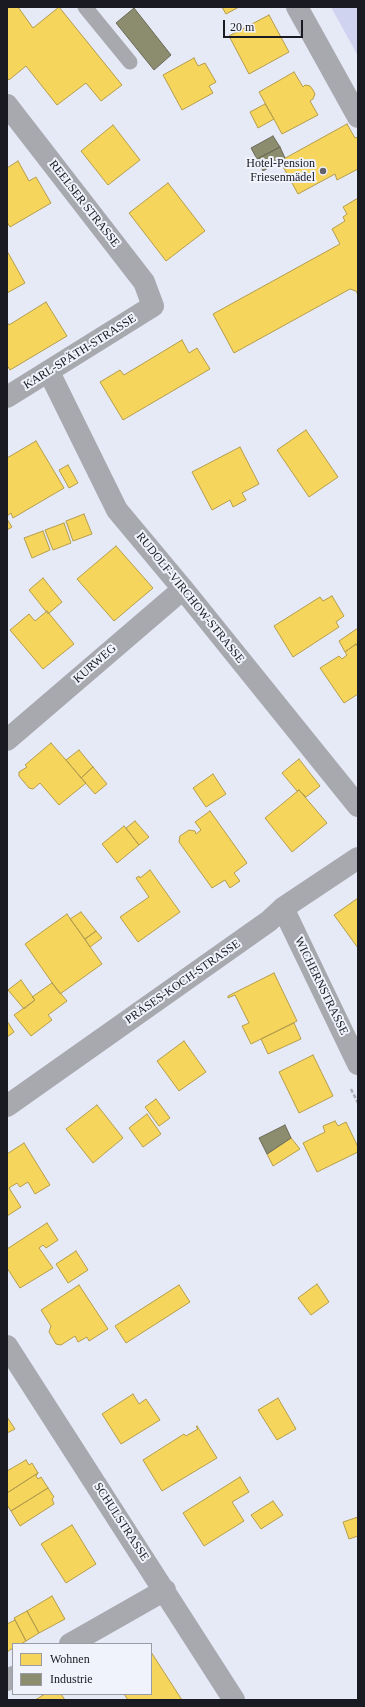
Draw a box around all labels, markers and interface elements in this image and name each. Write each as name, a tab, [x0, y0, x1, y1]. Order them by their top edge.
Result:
scale bar	[225, 12, 305, 38]
text: 20 m	[230, 20, 254, 34]
place label: Hotel-Pension Friesenmädel	[246, 157, 315, 185]
street label: REELSER STRASSE	[46, 158, 122, 250]
marker: Hotel-Pension Friesenmädel	[318, 166, 328, 176]
street label: KARL-SPÄTH-STRASSE	[21, 311, 139, 393]
street label: RUDOLF-VIRCHOW-STRASSE	[133, 530, 247, 666]
street label: KURWEG	[71, 642, 119, 686]
street label: WICHERNSTRASSE	[291, 935, 351, 1037]
street label: PRÄSES-KOCH-STRASSE	[123, 937, 243, 1027]
street label: SCHULSTRASSE	[90, 1480, 152, 1564]
legend	[12, 1643, 152, 1695]
text: Wohnen	[50, 1652, 90, 1666]
text: Industrie	[50, 1672, 93, 1686]

